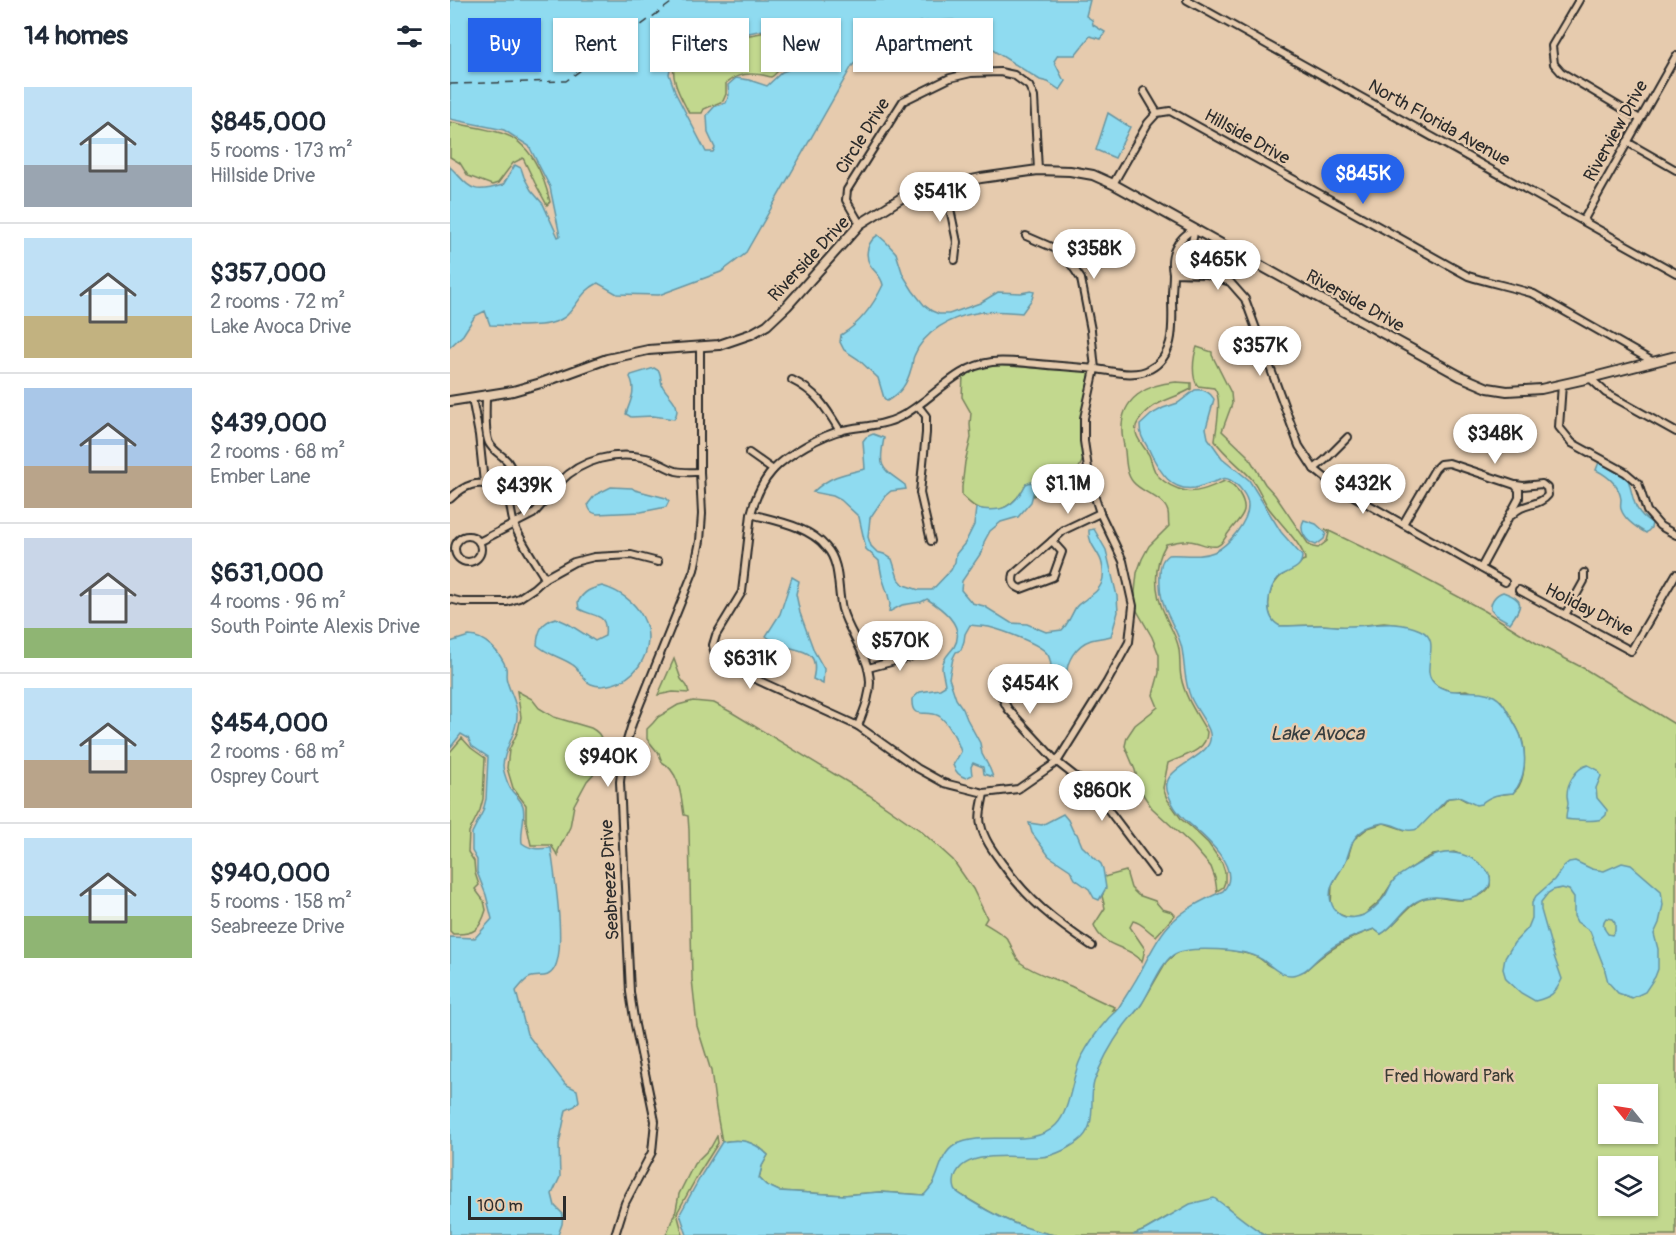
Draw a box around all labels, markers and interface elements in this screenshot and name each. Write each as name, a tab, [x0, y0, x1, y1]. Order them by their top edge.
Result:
chip: Buy	[468, 18, 541, 72]
chip: Rent	[553, 18, 638, 72]
chip: Filters	[650, 18, 749, 72]
chip: New	[761, 18, 841, 72]
chip: Apartment	[853, 18, 993, 72]
text: 14 homes	[24, 20, 128, 52]
icon: filters	[393, 20, 426, 53]
street label: North Florida Avenue	[1364, 74, 1514, 172]
street label: Riverview Drive	[1579, 76, 1653, 186]
street label: Circle Drive	[831, 94, 895, 178]
street label: Hillside Drive	[1200, 104, 1294, 170]
text: $845,000	[210, 106, 326, 138]
icon: home	[72, 111, 144, 183]
text: 5 rooms · 173 m²	[210, 138, 353, 163]
pin: $845K	[1321, 154, 1405, 205]
text: $845K	[1335, 161, 1391, 186]
text: Hillside Drive	[210, 163, 315, 188]
pin: $541K	[898, 172, 982, 223]
text: $541K	[913, 179, 967, 204]
street label: Riverside Drive	[763, 211, 855, 307]
pin: $358K	[1052, 229, 1136, 280]
text: $358K	[1067, 236, 1121, 261]
pin: $465K	[1176, 240, 1260, 291]
text: $465K	[1190, 247, 1246, 272]
text: $357,000	[210, 257, 326, 289]
icon: home	[72, 262, 144, 334]
street label: Riverside Drive	[1302, 265, 1408, 338]
text: 2 rooms · 72 m²	[210, 289, 345, 314]
text: Lake Avoca Drive	[210, 314, 351, 339]
pin: $357K	[1218, 326, 1302, 377]
text: $357K	[1232, 333, 1288, 358]
text: $439,000	[210, 407, 327, 439]
icon: home	[72, 412, 144, 484]
pin: $348K	[1453, 414, 1537, 465]
text: $348K	[1467, 421, 1523, 446]
text: 2 rooms · 68 m²	[210, 439, 345, 464]
text: Ember Lane	[210, 464, 310, 489]
pin: $1.1M	[1026, 464, 1110, 515]
pin: $432K	[1321, 464, 1405, 515]
pin: $439K	[482, 466, 566, 517]
text: $1.1M	[1045, 471, 1091, 496]
text: $432K	[1335, 471, 1391, 496]
text: $439K	[496, 473, 552, 498]
text: $631,000	[210, 557, 324, 589]
icon: home	[72, 562, 144, 634]
street label: Holiday Drive	[1541, 578, 1637, 642]
text: 4 rooms · 96 m²	[210, 589, 346, 614]
text: South Pointe Alexis Drive	[210, 614, 420, 639]
pin: $570K	[858, 621, 942, 672]
text: $570K	[871, 628, 929, 653]
pin: $631K	[708, 639, 792, 690]
text: $631K	[723, 646, 777, 671]
pin: $454K	[988, 664, 1072, 715]
text: $454K	[1002, 671, 1058, 696]
text: $454,000	[210, 707, 328, 739]
icon: home	[72, 712, 144, 784]
water label: Lake Avoca	[1270, 721, 1366, 746]
pin: $940K	[566, 737, 650, 788]
text: 2 rooms · 68 m²	[210, 739, 345, 764]
text: $940K	[579, 744, 637, 769]
text: Osprey Court	[210, 764, 319, 789]
pin: $860K	[1060, 771, 1144, 822]
text: $860K	[1073, 778, 1131, 803]
street label: Seabreeze Drive	[595, 819, 625, 941]
text: $940,000	[210, 857, 330, 889]
icon: home	[72, 862, 144, 934]
text: 5 rooms · 158 m²	[210, 889, 352, 914]
text: Seabreeze Drive	[210, 914, 344, 939]
park label: Fred Howard Park	[1384, 1065, 1515, 1088]
north arrow	[1598, 1084, 1658, 1144]
map controls	[1598, 1084, 1658, 1216]
button: layers	[1598, 1156, 1658, 1216]
scale bar	[468, 1193, 566, 1220]
text: 100 m	[477, 1196, 523, 1216]

